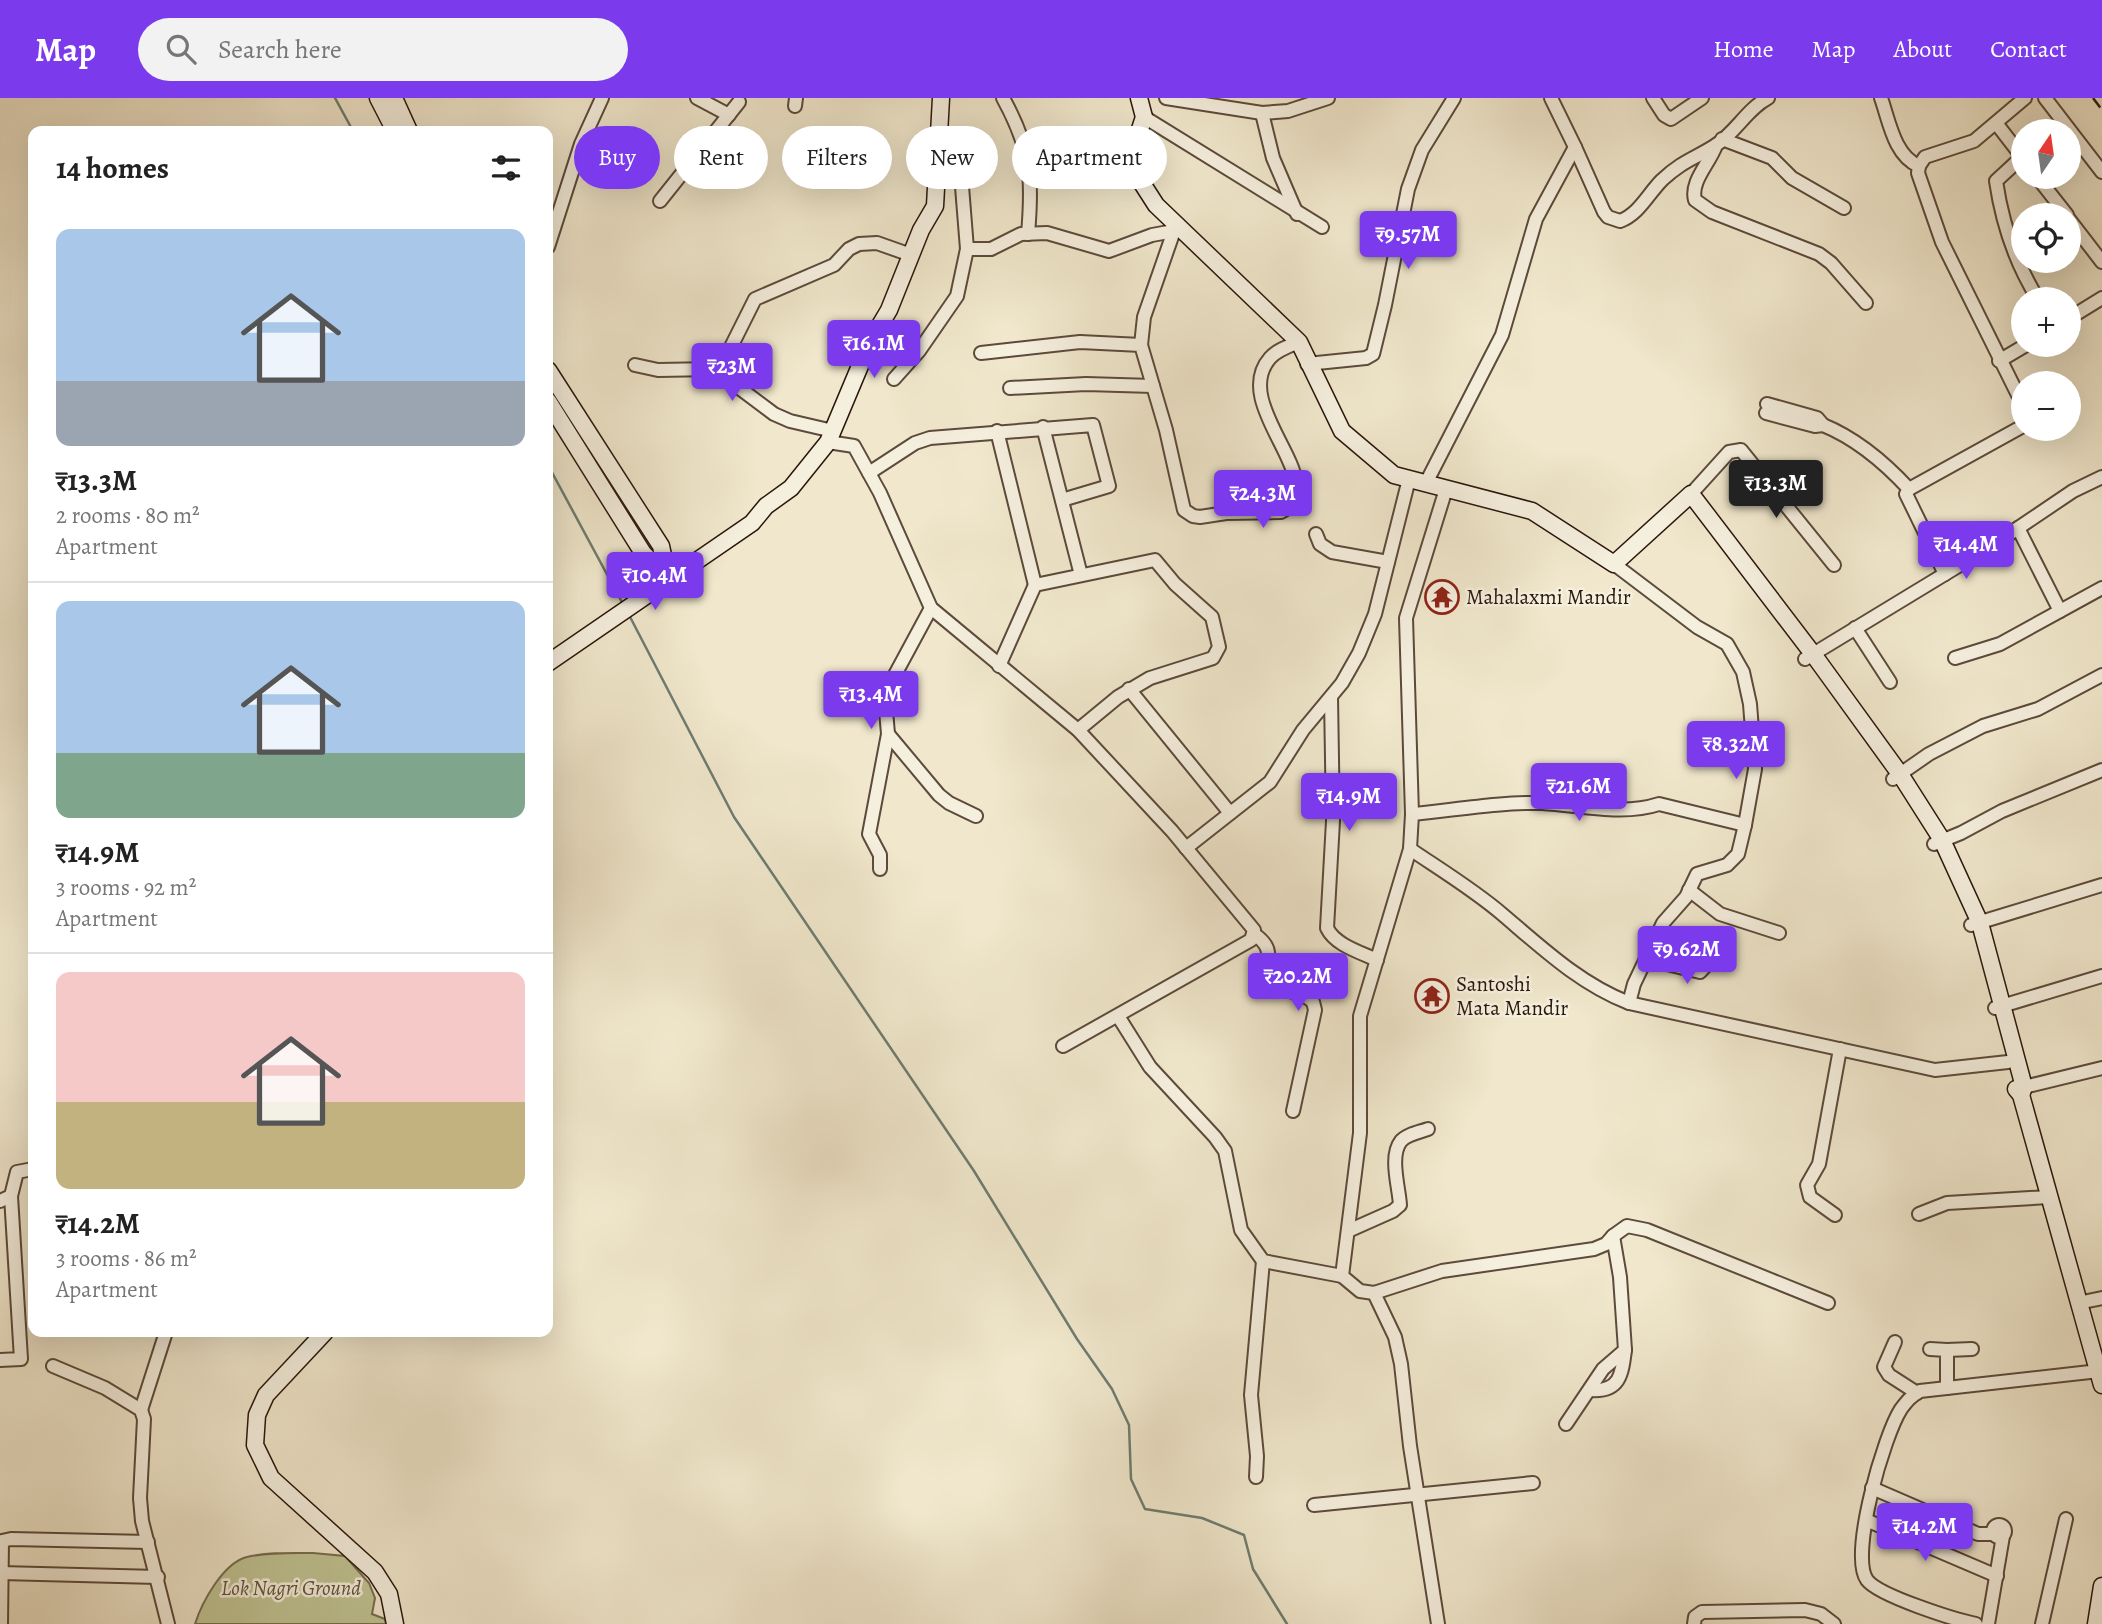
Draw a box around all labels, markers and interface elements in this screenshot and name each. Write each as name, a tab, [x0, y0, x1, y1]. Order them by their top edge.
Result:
search box	[138, 18, 628, 81]
text: Map	[35, 27, 96, 72]
icon: search	[162, 30, 200, 68]
text: Search here	[218, 32, 342, 67]
text: Home	[1713, 33, 1774, 65]
text: Map	[1812, 33, 1856, 65]
text: About	[1894, 33, 1952, 65]
text: Contact	[1990, 33, 2067, 65]
north arrow	[2011, 119, 2081, 189]
map controls	[2011, 119, 2081, 441]
chip: Buy	[574, 126, 660, 189]
chip: Rent	[674, 126, 768, 189]
chip: Filters	[782, 126, 892, 189]
chip: New	[906, 126, 998, 189]
chip: Apartment	[1012, 126, 1167, 189]
text: 14 homes	[56, 148, 169, 188]
icon: filters	[487, 149, 525, 187]
button: locate	[2011, 203, 2081, 273]
pin: ₹9.57M	[1351, 212, 1465, 271]
text: ₹9.57M	[1376, 218, 1440, 249]
icon: home	[228, 275, 354, 401]
button: +	[2011, 287, 2081, 357]
pin: ₹16.1M	[817, 320, 931, 380]
text: ₹16.1M	[843, 327, 905, 358]
pin: ₹23M	[691, 344, 773, 403]
text: ₹23M	[708, 350, 756, 381]
button: −	[2011, 371, 2081, 441]
text: ₹13.3M	[56, 460, 137, 500]
pin: ₹13.3M	[1719, 460, 1833, 520]
text: ₹13.3M	[1745, 467, 1807, 498]
pin: ₹24.3M	[1206, 470, 1320, 530]
text: ₹24.3M	[1230, 477, 1296, 508]
text: 2 rooms · 80 m²	[56, 500, 200, 531]
pin: ₹14.4M	[1909, 522, 2023, 581]
text: ₹14.4M	[1934, 528, 1998, 559]
text: Apartment	[56, 531, 158, 562]
pin: ₹10.4M	[598, 552, 712, 612]
text: ₹10.4M	[623, 559, 687, 590]
temple icon: Mahalaxmi Mandir	[1423, 578, 1461, 616]
place label: Mahalaxmi Mandir	[1466, 583, 1631, 611]
icon: home	[228, 647, 354, 773]
pin: ₹13.4M	[814, 672, 928, 731]
text: ₹13.4M	[839, 678, 903, 709]
pin: ₹8.32M	[1679, 722, 1793, 781]
text: ₹8.32M	[1703, 728, 1769, 759]
pin: ₹21.6M	[1522, 764, 1636, 823]
text: ₹21.6M	[1547, 770, 1611, 801]
pin: ₹14.9M	[1292, 774, 1406, 833]
text: ₹14.9M	[1317, 780, 1381, 811]
text: ₹14.9M	[56, 832, 139, 872]
text: 3 rooms · 92 m²	[56, 872, 196, 903]
text: Apartment	[56, 903, 158, 934]
pin: ₹9.62M	[1630, 926, 1744, 986]
text: ₹9.62M	[1654, 933, 1720, 964]
pin: ₹20.2M	[1241, 954, 1355, 1013]
text: ₹20.2M	[1264, 960, 1332, 991]
place label: Santoshi Mata Mandir	[1456, 970, 1568, 1022]
temple icon: Santoshi Mata Mandir	[1413, 977, 1451, 1015]
icon: home	[228, 1018, 354, 1144]
text: ₹14.2M	[56, 1203, 140, 1243]
text: 3 rooms · 86 m²	[56, 1243, 197, 1274]
text: Apartment	[56, 1274, 158, 1305]
pin: ₹14.2M	[1868, 1504, 1982, 1563]
text: ₹14.2M	[1893, 1510, 1957, 1541]
park label: Lok Nagri Ground	[221, 1574, 361, 1602]

